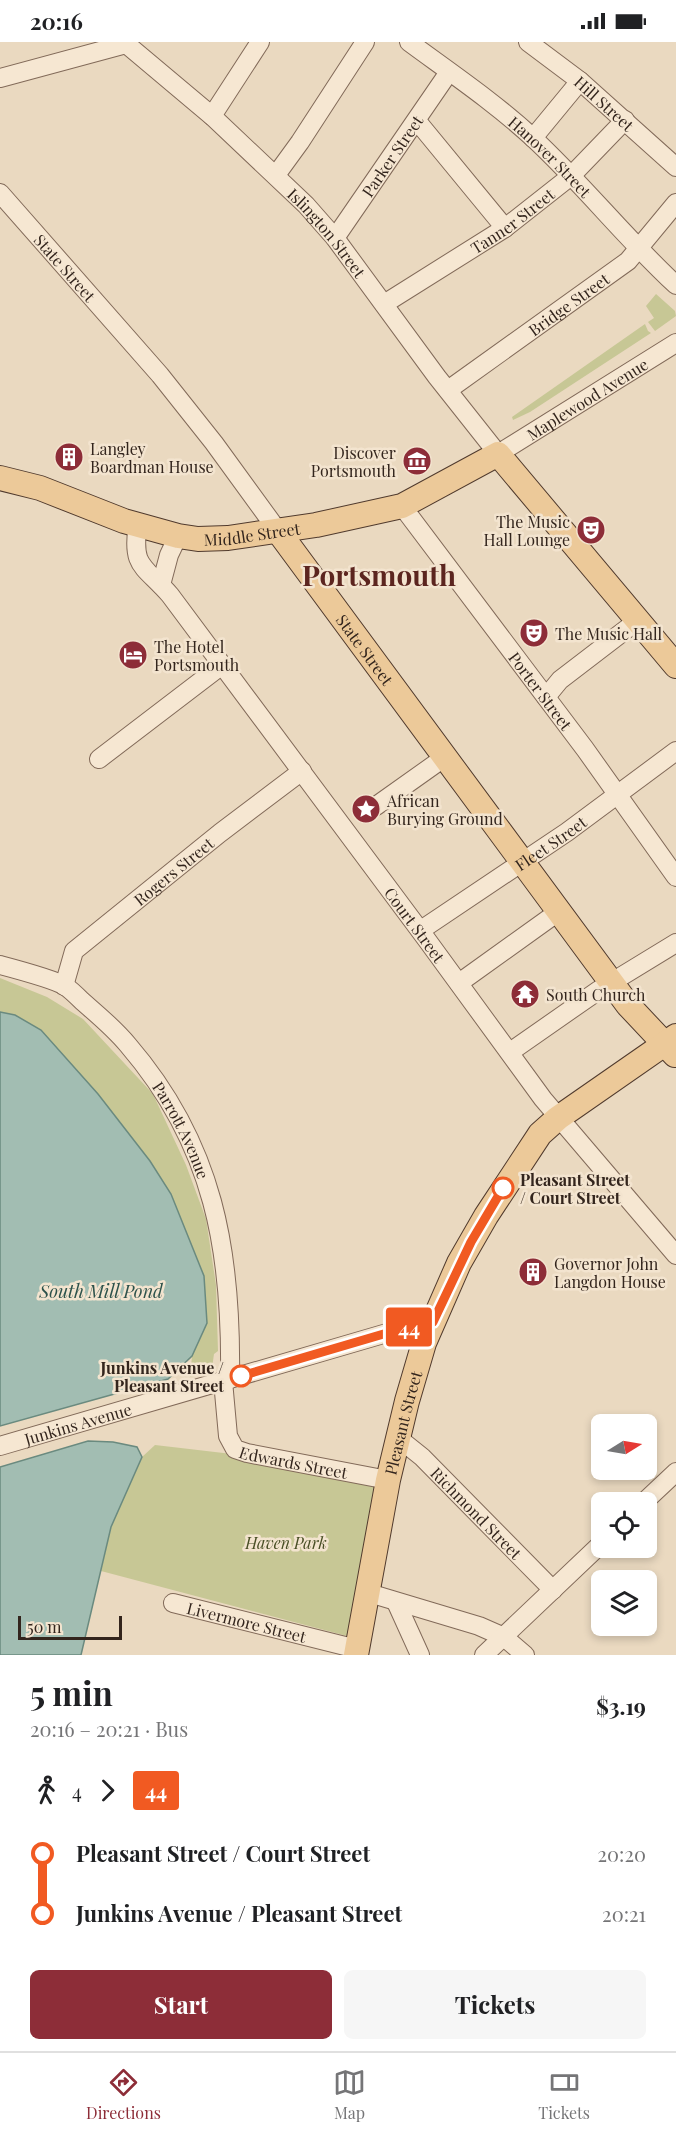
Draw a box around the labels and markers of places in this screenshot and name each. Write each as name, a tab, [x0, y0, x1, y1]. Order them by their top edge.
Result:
place label: Langley Boardman House	[90, 438, 214, 477]
building icon: Langley Boardman House	[53, 441, 85, 473]
place label: Discover Portsmouth	[311, 442, 397, 481]
museum icon: Discover Portsmouth	[401, 445, 433, 477]
place label: The Music Hall Lounge	[484, 511, 570, 550]
theatre icon: The Music Hall Lounge	[575, 514, 607, 546]
theatre icon: The Music Hall	[518, 617, 550, 649]
place label: The Music Hall	[555, 623, 663, 644]
place label: The Hotel Portsmouth	[154, 636, 240, 675]
hotel icon: The Hotel Portsmouth	[117, 639, 149, 671]
place label: African Burying Ground	[386, 790, 503, 829]
place icon: African Burying Ground	[350, 793, 382, 825]
temple icon: South Church	[509, 978, 541, 1010]
place label: South Church	[546, 984, 646, 1005]
place label: Pleasant Street / Court Street	[520, 1169, 630, 1208]
marker: Pleasant Street / Court Street	[492, 1177, 514, 1199]
place label: Governor John Langdon House	[554, 1253, 666, 1292]
building icon: Governor John Langdon House	[517, 1256, 549, 1288]
place label: Junkins Avenue / Pleasant Street	[99, 1357, 224, 1396]
marker: Junkins Avenue / Pleasant Street	[230, 1365, 252, 1387]

